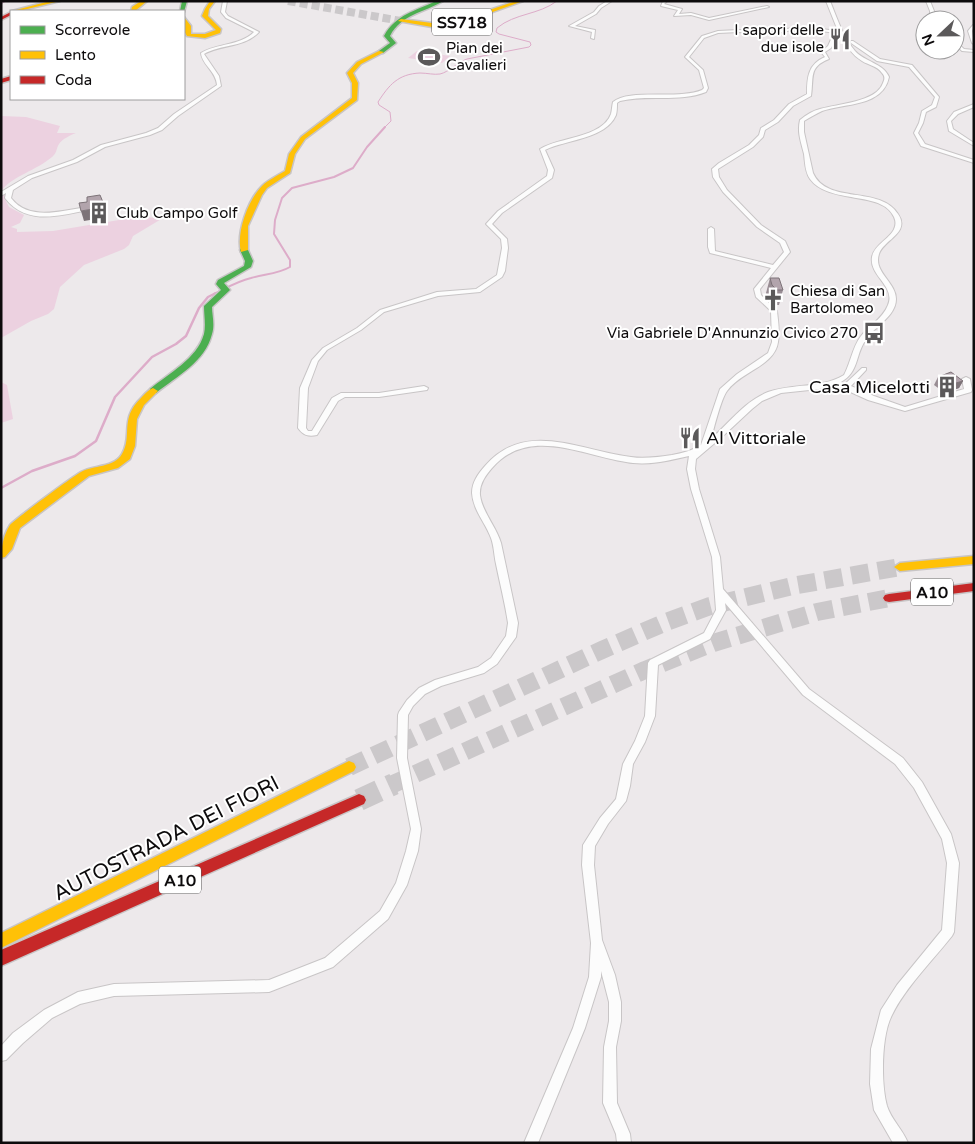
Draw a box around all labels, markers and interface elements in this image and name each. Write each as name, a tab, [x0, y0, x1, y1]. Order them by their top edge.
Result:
road number: SS718	[432, 8, 492, 36]
legend	[10, 10, 185, 100]
north arrow	[915, 10, 965, 60]
text: Scorrevole	[55, 21, 130, 39]
place label: I sapori delle due isole	[734, 21, 824, 56]
restaurant icon: I sapori delle due isole	[827, 26, 853, 52]
text: N	[918, 31, 938, 48]
place label: Pian dei Cavalieri	[446, 39, 506, 74]
sports icon: Pian dei Cavalieri	[416, 44, 442, 70]
text: Lento	[55, 46, 96, 64]
text: Coda	[55, 71, 92, 89]
building icon: Club Campo Golf	[86, 200, 112, 226]
place label: Club Campo Golf	[116, 204, 238, 222]
place label: Chiesa di San Bartolomeo	[790, 282, 885, 317]
church icon: Chiesa di San Bartolomeo	[760, 287, 786, 313]
bus stop icon: Via Gabriele D'Annunzio Civico 270	[861, 320, 887, 346]
place label: Via Gabriele D'Annunzio Civico 270	[607, 324, 858, 342]
building icon: Casa Micelotti	[934, 374, 960, 400]
place label: Casa Micelotti	[809, 376, 930, 398]
restaurant icon: Al Vittoriale	[677, 425, 703, 451]
place label: Al Vittoriale	[706, 427, 806, 449]
road number: A10	[911, 578, 953, 606]
street label: AUTOSTRADA DEI FIORI	[49, 771, 283, 906]
road number: A10	[159, 866, 201, 894]

